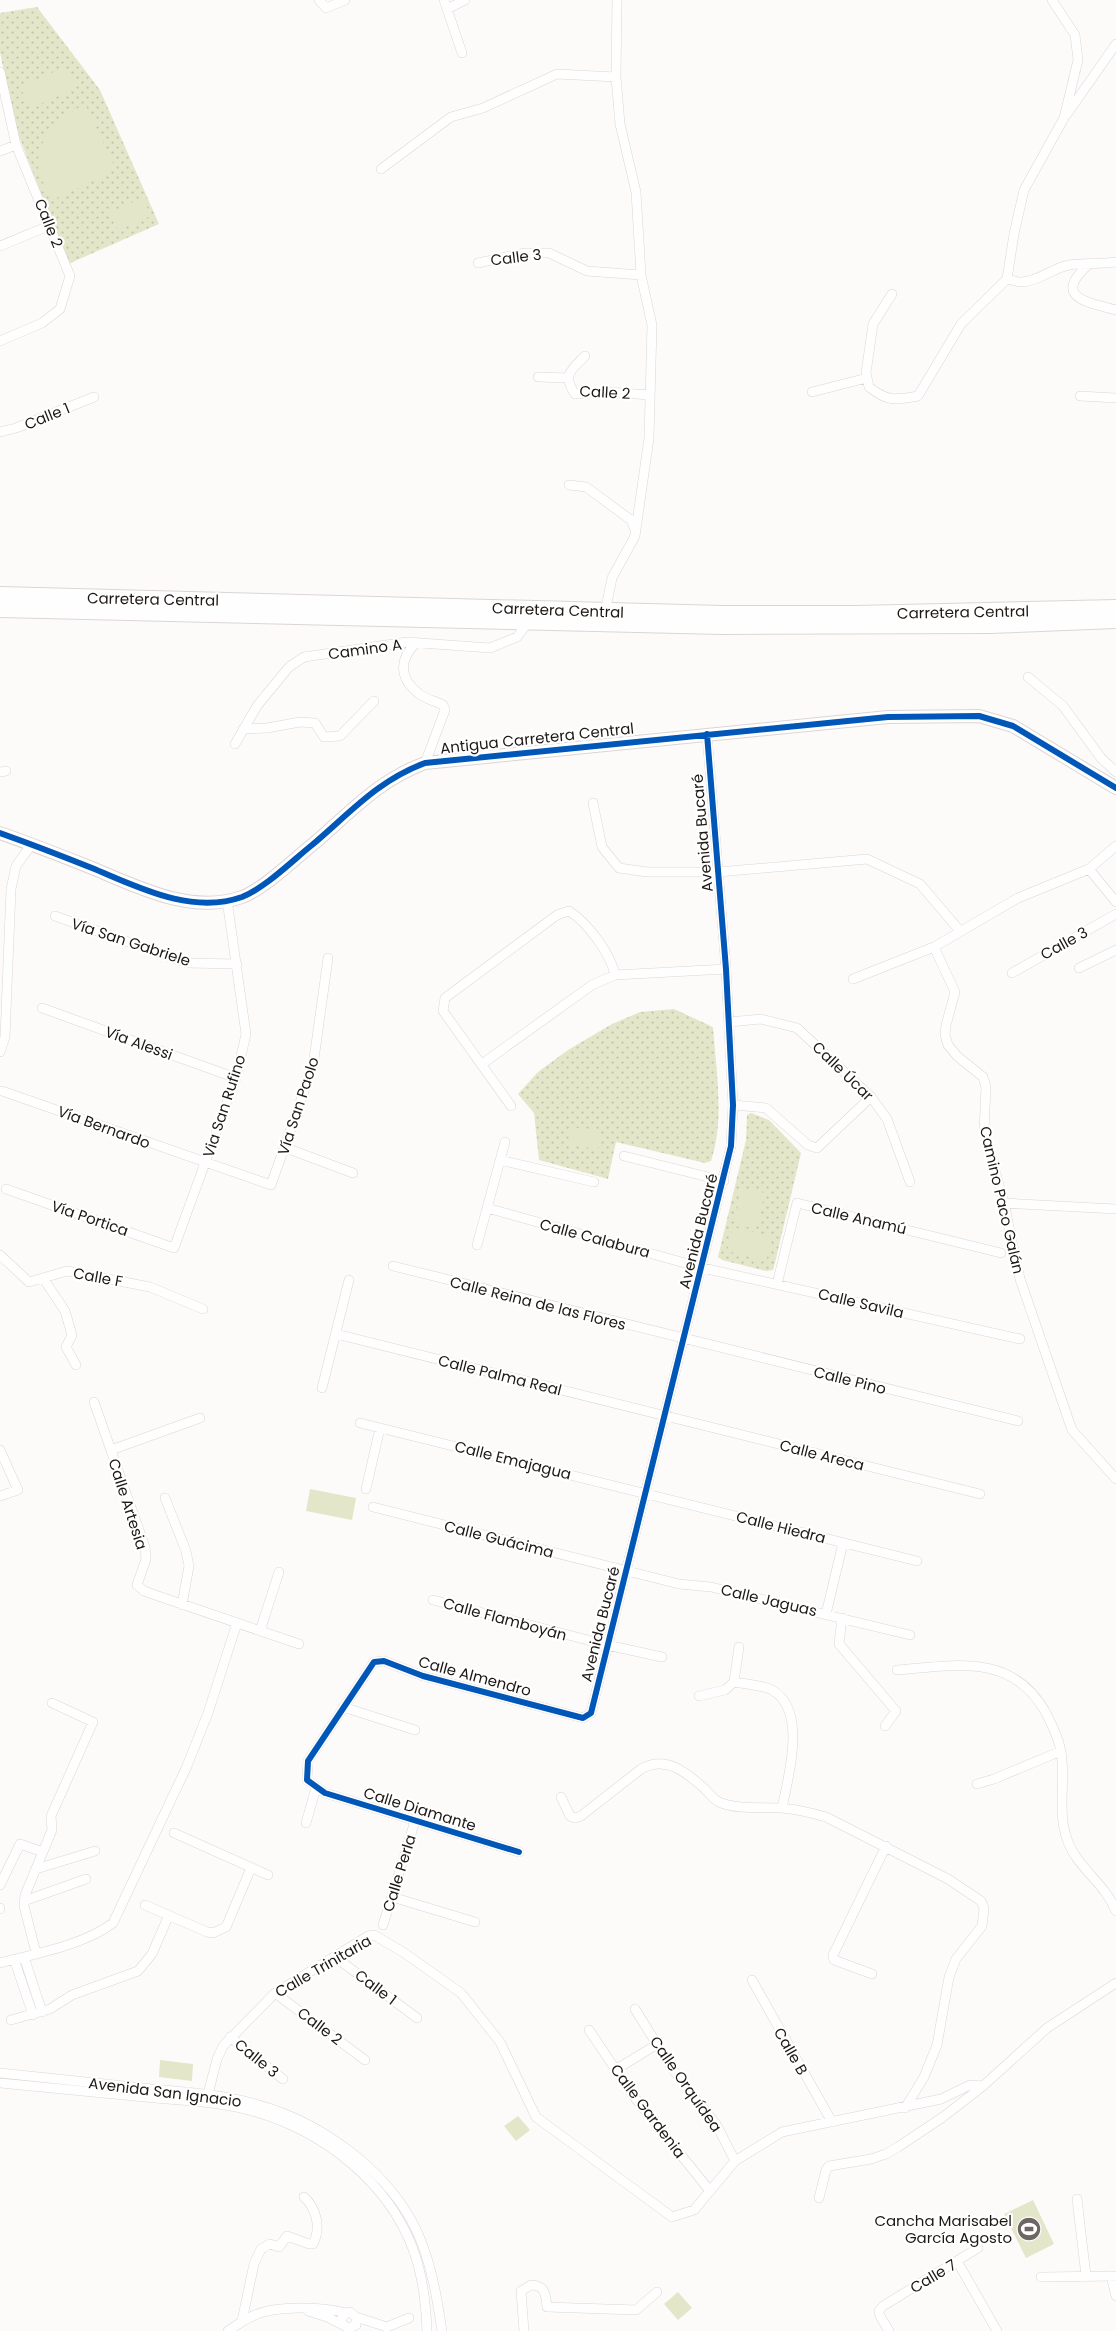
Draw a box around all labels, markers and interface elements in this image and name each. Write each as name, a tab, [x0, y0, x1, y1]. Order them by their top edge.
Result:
street label: Calle 2	[30, 195, 68, 251]
street label: Calle 3	[489, 243, 543, 271]
street label: Calle 2	[579, 380, 631, 404]
street label: Calle 1	[21, 397, 73, 435]
street label: Carretera Central	[87, 587, 219, 611]
street label: Carretera Central	[492, 597, 624, 623]
street label: Carretera Central	[897, 600, 1029, 624]
street label: Camino A	[327, 633, 403, 665]
street label: Antigua Carretera Central	[439, 717, 635, 759]
street label: Avenida Bucaré	[686, 773, 718, 893]
street label: Vía San Gabriele	[69, 913, 193, 971]
street label: Calle 3	[1036, 921, 1092, 965]
street label: Vía Alessi	[102, 1021, 176, 1065]
street label: Calle Úcar	[808, 1037, 878, 1106]
street label: Via San Rufino	[197, 1052, 251, 1160]
street label: Vía San Paolo	[272, 1054, 324, 1158]
street label: Vía Bernardo	[55, 1101, 153, 1153]
street label: Camino Paco Galán	[975, 1124, 1029, 1276]
street label: Avenida Bucaré	[673, 1171, 723, 1291]
street label: Vía Portica	[49, 1195, 131, 1241]
street label: Calle Anamú	[809, 1197, 909, 1239]
street label: Calle Calabura	[537, 1213, 653, 1263]
street label: Calle F	[72, 1262, 125, 1292]
street label: Calle Reina de las Flores	[448, 1271, 628, 1335]
street label: Calle Savila	[816, 1283, 906, 1323]
street label: Calle Palma Real	[436, 1349, 564, 1401]
street label: Calle Pino	[812, 1361, 888, 1399]
street label: Calle Areca	[777, 1434, 867, 1476]
street label: Calle Emajagua	[453, 1435, 573, 1485]
street label: Calle Artesia	[103, 1456, 153, 1552]
street label: Calle Hiedra	[734, 1506, 828, 1548]
street label: Calle Guácima	[442, 1515, 556, 1563]
street label: Avenida Bucaré	[575, 1564, 625, 1684]
street label: Calle Jaguas	[719, 1579, 819, 1621]
street label: Calle Flamboyán	[441, 1592, 569, 1646]
street label: Calle Almendro	[416, 1651, 534, 1701]
street label: Calle Diamante	[361, 1782, 479, 1836]
street label: Calle Perla	[377, 1832, 421, 1914]
street label: Calle Trinitaria	[271, 1930, 375, 2002]
street label: Calle 1	[351, 1964, 401, 2010]
street label: Calle 2	[293, 2002, 347, 2050]
street label: Calle B	[769, 2023, 813, 2079]
street label: Calle Orquídea	[645, 2032, 727, 2136]
street label: Calle 3	[230, 2034, 284, 2082]
street label: Calle Gardenia	[606, 2060, 690, 2162]
street label: Avenida San Ignacio	[87, 2072, 243, 2112]
place label: Cancha Marisabel García Agosto	[874, 2210, 1012, 2248]
sports icon: Cancha Marisabel García Agosto	[1016, 2216, 1042, 2242]
street label: Calle 7	[906, 2254, 960, 2298]

